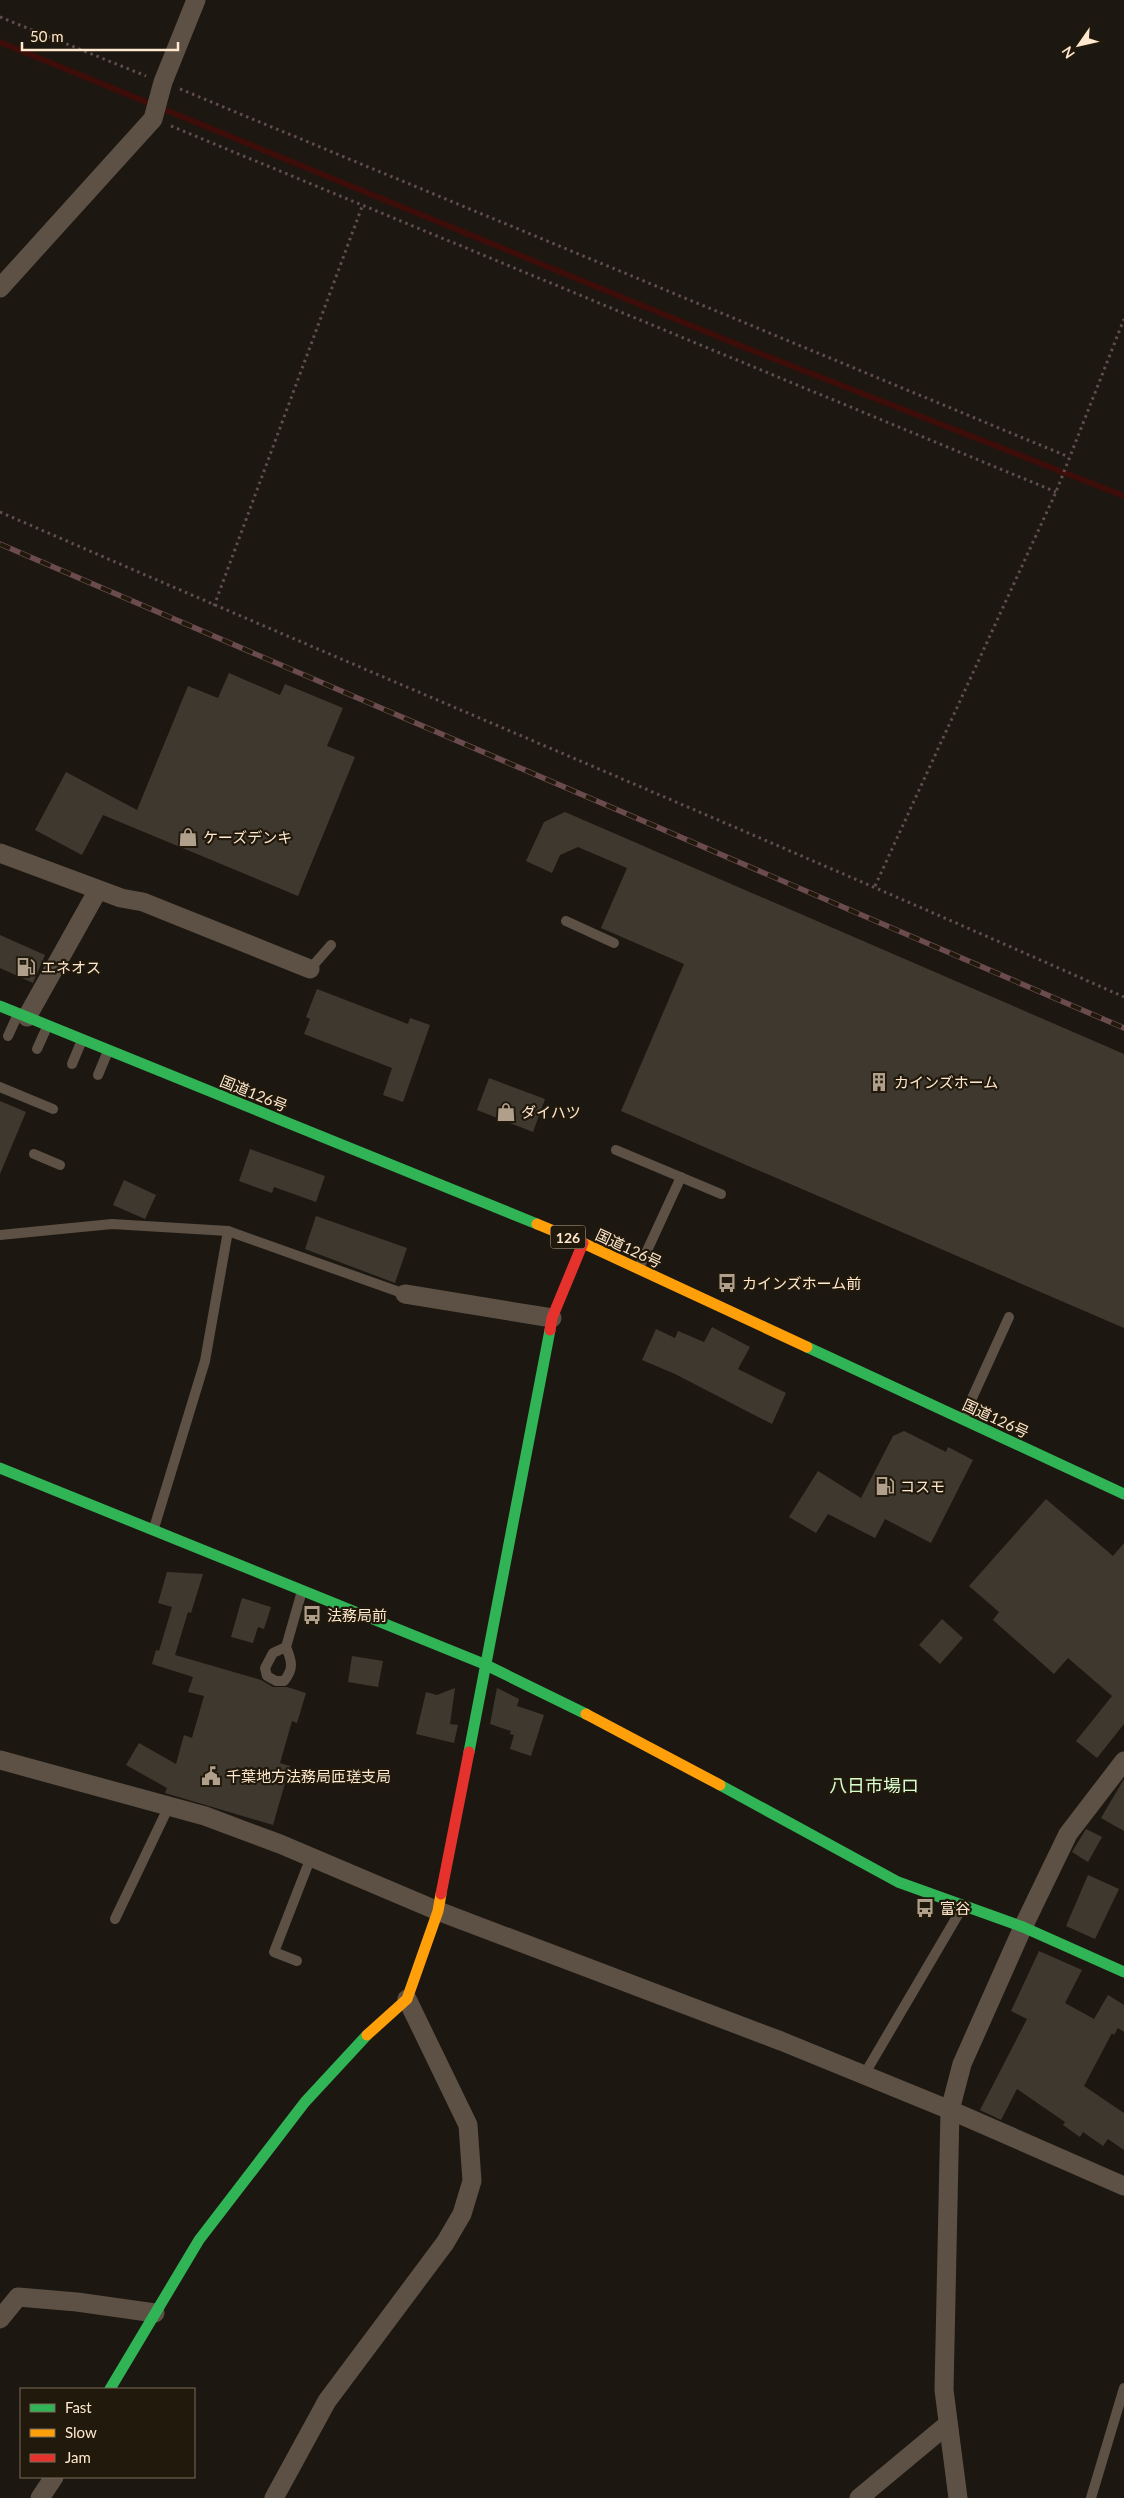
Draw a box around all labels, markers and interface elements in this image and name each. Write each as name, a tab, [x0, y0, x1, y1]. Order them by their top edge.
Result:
scale bar	[22, 20, 179, 52]
north arrow	[1054, 20, 1104, 70]
text: 50 m	[30, 27, 64, 45]
text: N	[1058, 43, 1078, 62]
shop icon: ケーズデンキ	[177, 826, 199, 848]
place label: ケーズデンキ	[203, 828, 292, 846]
fuel station icon: エネオス	[15, 956, 37, 978]
place label: エネオス	[41, 958, 101, 976]
street label: 国道126号	[218, 1071, 290, 1115]
building icon: カインズホーム	[868, 1071, 890, 1093]
place label: カインズホーム	[894, 1073, 998, 1091]
shop icon: ダイハツ	[495, 1101, 517, 1123]
place label: ダイハツ	[521, 1103, 581, 1121]
street label: 国道126号	[593, 1225, 665, 1271]
road number: 126	[550, 1226, 586, 1248]
bus stop icon: カインズホーム前	[716, 1272, 738, 1294]
place label: カインズホーム前	[742, 1274, 861, 1292]
street label: 国道126号	[960, 1395, 1032, 1441]
fuel station icon: コスモ	[874, 1475, 896, 1497]
place label: コスモ	[900, 1477, 945, 1495]
bus stop icon: 法務局前	[301, 1604, 323, 1626]
place label: 法務局前	[327, 1606, 387, 1624]
public building icon: 千葉地方法務局匝瑳支局	[200, 1765, 222, 1787]
place label: 千葉地方法務局匝瑳支局	[226, 1767, 391, 1785]
district label: 八日市場ロ	[829, 1774, 919, 1796]
bus stop icon: 富谷	[914, 1897, 936, 1919]
place label: 富谷	[940, 1899, 970, 1917]
legend	[20, 2388, 195, 2478]
text: Fast	[65, 2398, 92, 2416]
text: Slow	[65, 2423, 97, 2441]
text: Jam	[65, 2448, 91, 2466]

